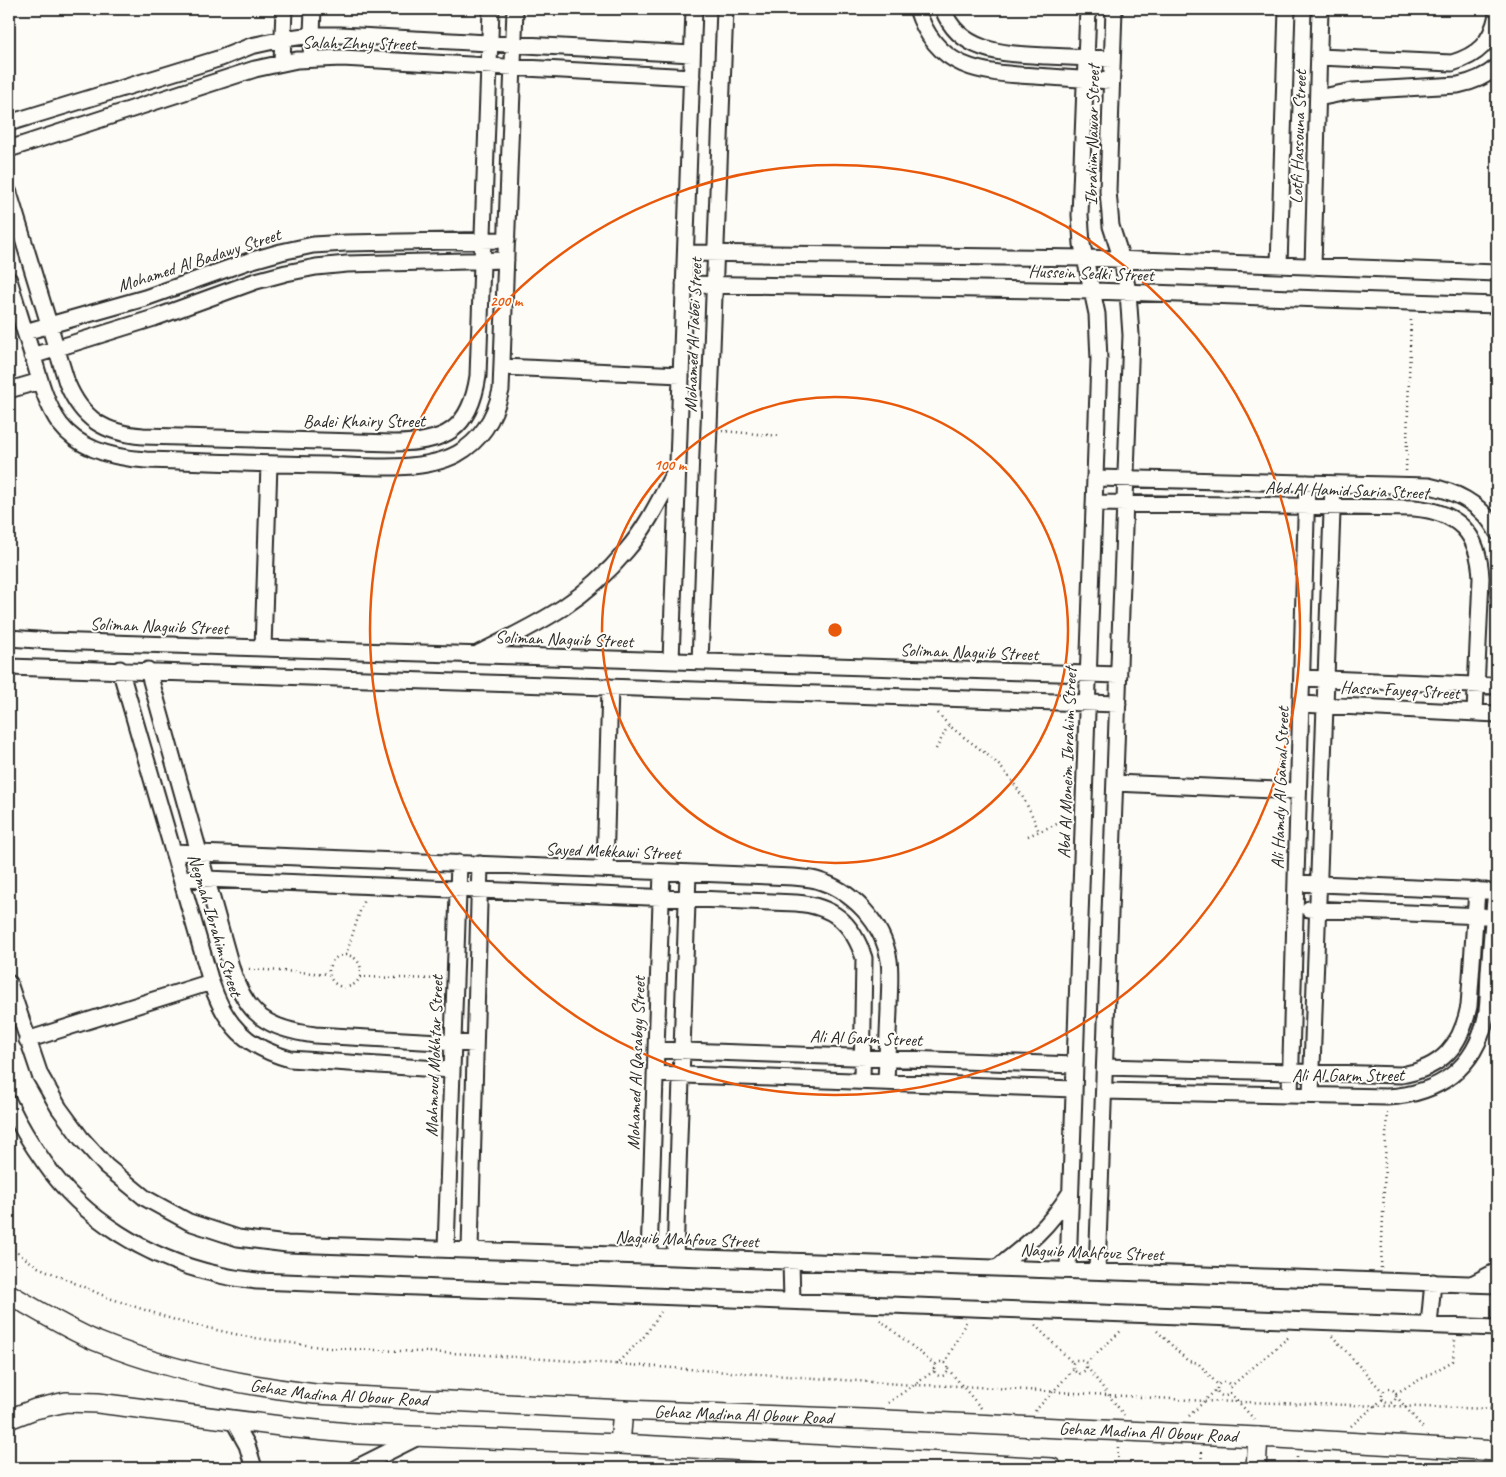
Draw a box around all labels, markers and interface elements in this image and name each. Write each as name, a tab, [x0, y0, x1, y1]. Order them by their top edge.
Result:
street label: Salah Zhny Street	[302, 31, 418, 55]
street label: Ibrahim Nawar Street	[1080, 62, 1104, 205]
street label: Lotfi Hassouna Street	[1285, 68, 1311, 204]
street label: Mohamed Al Badawy Street	[115, 223, 285, 297]
street label: Mohamed Al Tabei Street	[679, 255, 707, 413]
street label: Hussein Sedki Street	[1028, 260, 1156, 286]
text: 200 m	[490, 292, 524, 311]
street label: Badei Khairy Street	[303, 410, 427, 432]
text: 100 m	[654, 456, 688, 475]
street label: Abd Al Hamid Saria Street	[1265, 476, 1432, 504]
street label: Soliman Naguib Street	[90, 613, 231, 639]
centre of rings	[826, 621, 844, 639]
street label: Soliman Naguib Street	[495, 626, 636, 652]
street label: Soliman Naguib Street	[900, 639, 1041, 665]
street label: Abd Al Moneim Ibrahim Street	[1053, 664, 1081, 859]
street label: Hassn Fayeq Street	[1340, 676, 1462, 704]
street label: Ali Hamdy Al Gamal Street	[1266, 704, 1294, 870]
street label: Sayed Mekkawi Street	[545, 838, 683, 864]
street label: Negmah Ibrahim Street	[183, 851, 248, 1001]
street label: Mahmoud Mokhtar Street	[420, 973, 448, 1137]
street label: Mohamed Al Qasabgy Street	[622, 974, 650, 1150]
street label: Ali Al Garm Street	[810, 1025, 924, 1051]
street label: Ali Al Garm Street	[1292, 1064, 1406, 1086]
street label: Naguib Mahfouz Street	[615, 1226, 761, 1253]
street label: Naguib Mahfouz Street	[1020, 1239, 1166, 1266]
street label: Gehaz Madina Al Obour Road	[249, 1374, 432, 1411]
street label: Gehaz Madina Al Obour Road	[654, 1400, 836, 1429]
street label: Gehaz Madina Al Obour Road	[1058, 1417, 1241, 1447]

